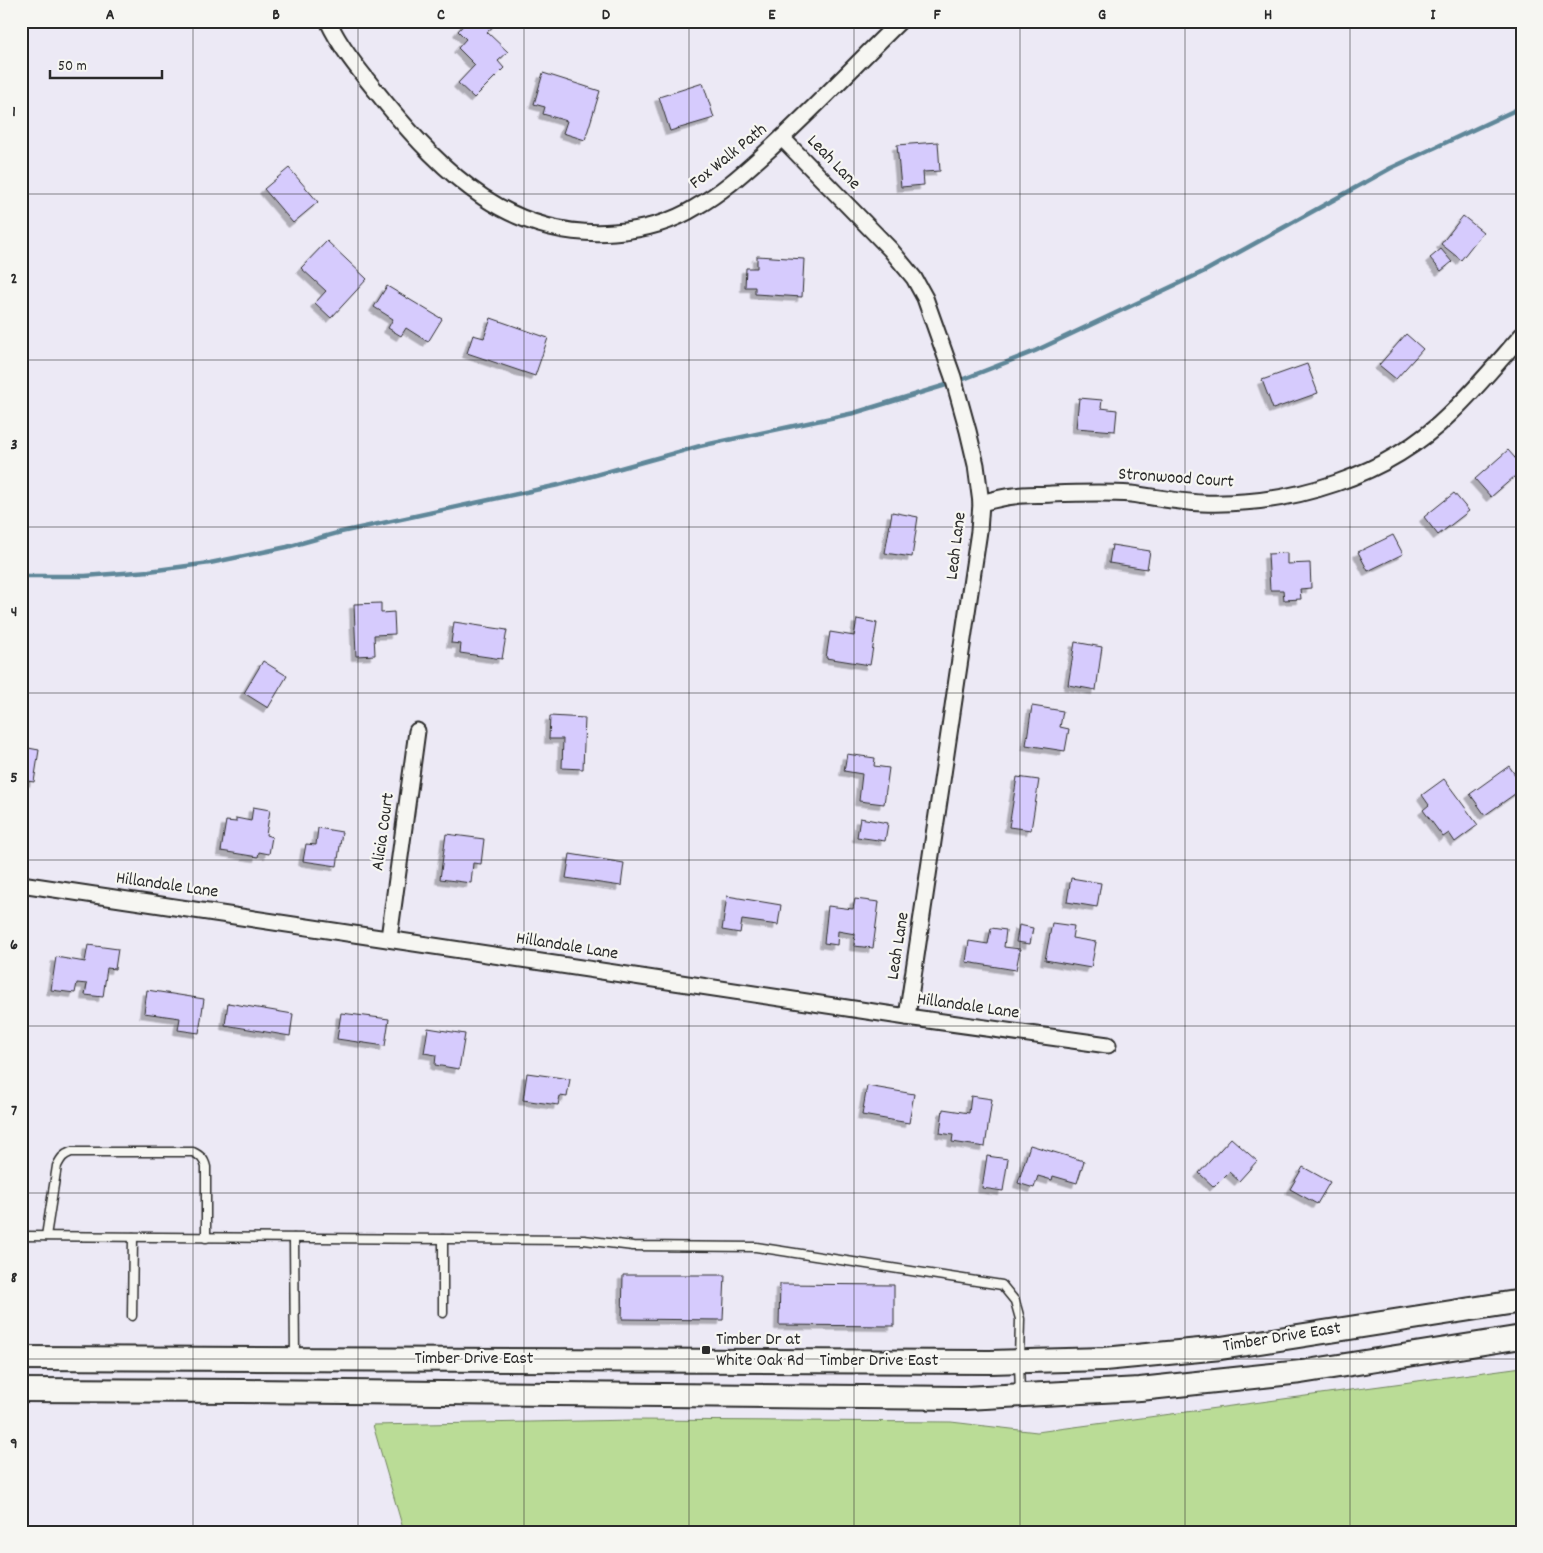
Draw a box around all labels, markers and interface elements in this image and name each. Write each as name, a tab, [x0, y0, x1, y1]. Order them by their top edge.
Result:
text: A	[106, 4, 115, 27]
text: B	[272, 4, 280, 27]
text: C	[437, 4, 445, 27]
text: D	[602, 4, 611, 27]
text: E	[768, 4, 776, 27]
text: F	[933, 4, 941, 27]
text: G	[1098, 4, 1106, 27]
text: H	[1264, 4, 1272, 27]
text: I	[1431, 4, 1437, 27]
scale bar	[50, 48, 162, 80]
text: 50 m	[58, 56, 87, 78]
text: 1	[12, 101, 16, 124]
street label: Fox Walk Path	[685, 118, 773, 196]
street label: Leah Lane	[800, 130, 866, 196]
text: 2	[11, 268, 18, 291]
text: 3	[10, 434, 18, 457]
street label: Stronwood Court	[1117, 462, 1235, 496]
street label: Leah Lane	[940, 511, 974, 581]
text: 4	[11, 601, 17, 624]
text: 5	[10, 767, 18, 790]
street label: Alicia Court	[366, 791, 402, 873]
street label: Hillandale Lane	[114, 866, 220, 906]
street label: Leah Lane	[881, 910, 917, 982]
street label: Hillandale Lane	[514, 927, 620, 967]
text: 6	[10, 934, 18, 957]
street label: Hillandale Lane	[915, 987, 1021, 1027]
text: 7	[11, 1100, 17, 1123]
text: 8	[11, 1267, 18, 1290]
street label: Timber Drive East	[1221, 1316, 1343, 1360]
place label: Timber Dr at White Oak Rd	[716, 1328, 804, 1374]
marker: Timber Dr at White Oak Rd	[700, 1344, 712, 1356]
street label: Timber Drive East	[414, 1347, 534, 1372]
street label: Timber Drive East	[819, 1349, 939, 1374]
text: 9	[10, 1433, 18, 1456]

